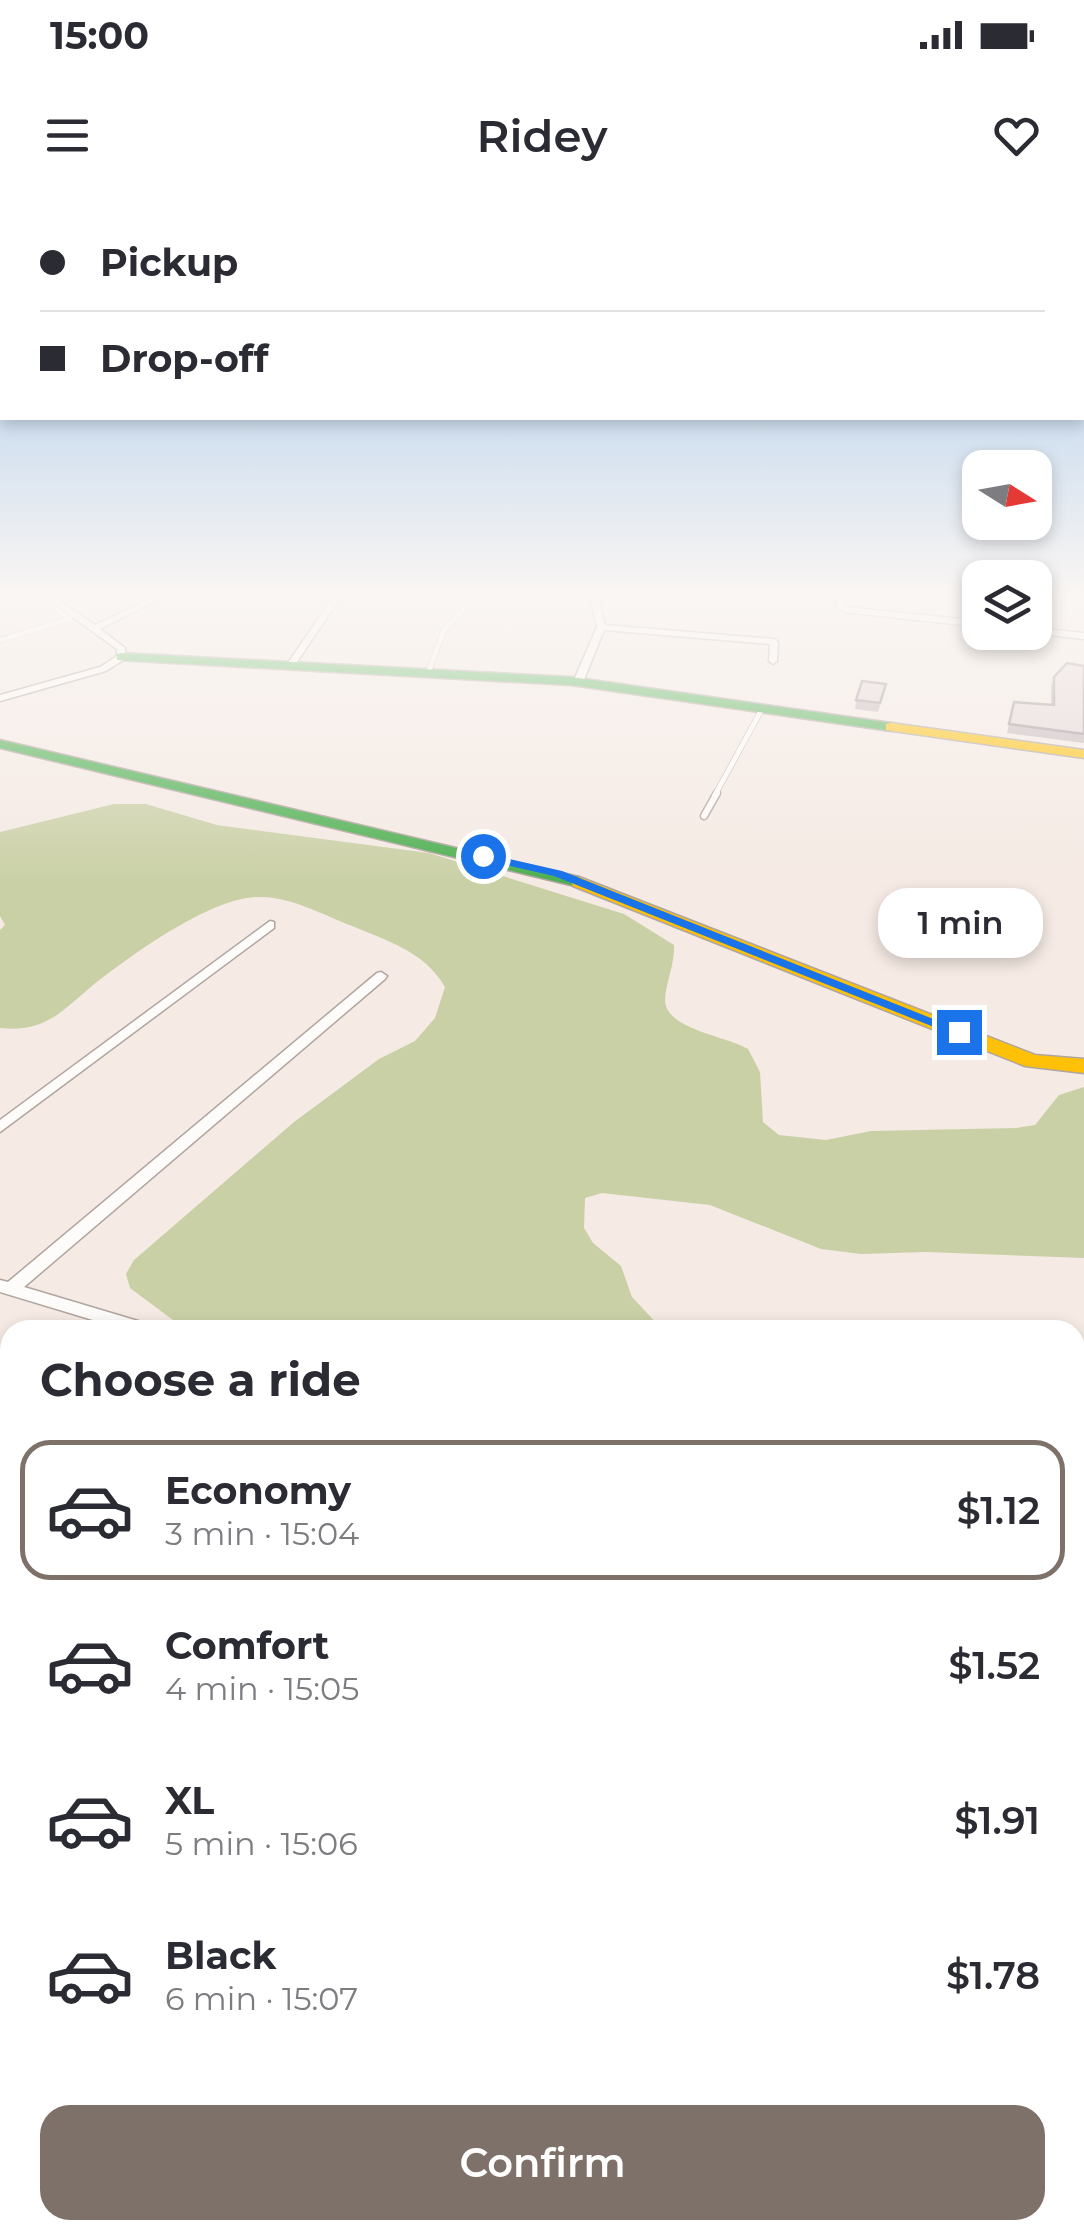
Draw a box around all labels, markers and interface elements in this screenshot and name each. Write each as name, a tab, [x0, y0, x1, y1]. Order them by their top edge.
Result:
text: 15:00	[50, 12, 149, 59]
icon: menu	[40, 108, 95, 163]
text: Ridey	[477, 108, 607, 163]
icon: heart	[989, 108, 1044, 163]
text: Pickup	[100, 239, 238, 286]
text: Drop-off	[100, 335, 269, 382]
north arrow	[962, 450, 1052, 540]
map controls	[962, 450, 1052, 650]
button: layers	[962, 560, 1052, 650]
route start	[461, 834, 506, 879]
callout: 1 min	[876, 887, 1042, 957]
text: 1 min	[918, 903, 1003, 942]
route end	[937, 1010, 982, 1055]
text: Choose a ride	[40, 1352, 361, 1407]
icon: car	[45, 1465, 135, 1555]
text: Economy	[165, 1467, 351, 1514]
text: $1.12	[957, 1487, 1040, 1534]
text: 3 min · 15:04	[165, 1514, 359, 1553]
icon: car	[45, 1620, 135, 1710]
text: Comfort	[165, 1622, 329, 1669]
text: $1.52	[949, 1642, 1040, 1689]
text: 4 min · 15:05	[165, 1669, 359, 1708]
icon: car	[45, 1775, 135, 1865]
text: XL	[165, 1777, 214, 1824]
text: $1.91	[954, 1797, 1040, 1844]
text: 5 min · 15:06	[165, 1824, 358, 1863]
icon: car	[45, 1930, 135, 2020]
text: Black	[165, 1932, 276, 1979]
text: $1.78	[946, 1952, 1040, 1999]
text: 6 min · 15:07	[165, 1979, 358, 2018]
button: Confirm	[40, 2105, 1045, 2220]

